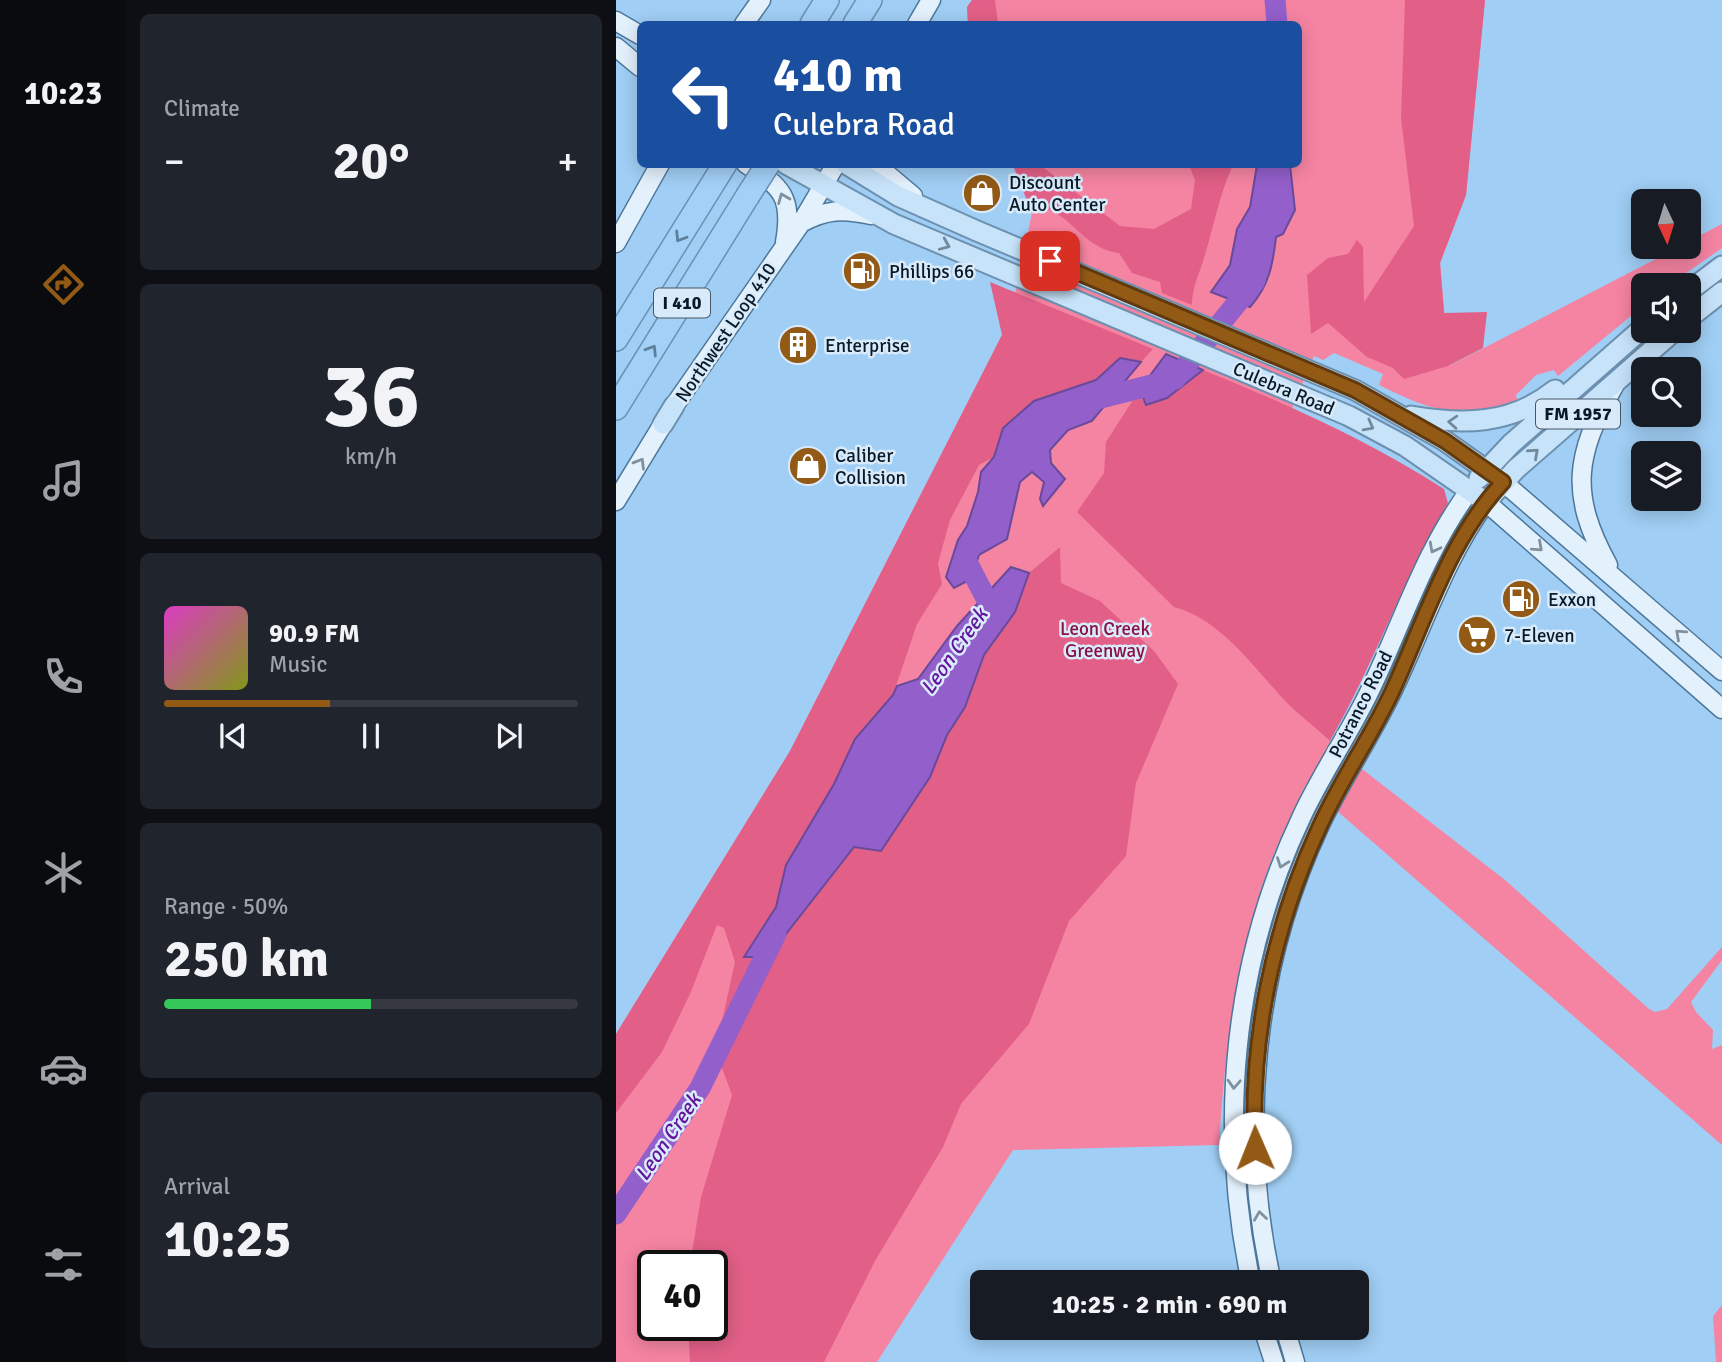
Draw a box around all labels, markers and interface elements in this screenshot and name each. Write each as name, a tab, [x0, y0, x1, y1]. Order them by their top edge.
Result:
text: 410 m	[773, 45, 903, 105]
icon: left	[658, 49, 749, 140]
text: 10:23	[24, 74, 102, 113]
text: Climate	[164, 94, 240, 123]
text: Culebra Road	[773, 105, 955, 144]
text: 20°	[333, 129, 409, 193]
text: −	[164, 138, 185, 185]
text: +	[557, 138, 578, 185]
place label: Discount Auto Center	[1009, 171, 1106, 217]
shop icon: Discount Auto Center	[961, 172, 1003, 214]
north arrow	[1631, 189, 1701, 259]
map controls	[1631, 189, 1701, 511]
one-way arrow	[777, 193, 791, 205]
one-way arrow	[675, 229, 688, 242]
pin	[1020, 231, 1080, 291]
one-way arrow	[938, 237, 951, 251]
icon: arrive	[1031, 242, 1069, 280]
fuel station icon: Phillips 66	[841, 250, 883, 292]
street label: Northwest Loop 410	[670, 258, 781, 407]
icon: directions	[39, 260, 88, 309]
place label: Phillips 66	[889, 260, 974, 284]
button: sound	[1631, 273, 1701, 343]
road number: I 410	[654, 288, 710, 318]
building icon: Enterprise	[777, 324, 819, 366]
place label: Enterprise	[825, 334, 909, 358]
text: 36	[322, 340, 420, 453]
one-way arrow	[644, 345, 657, 358]
street label: Culebra Road	[1229, 357, 1338, 421]
button: search	[1631, 357, 1701, 427]
road number: FM 1957	[1536, 400, 1620, 428]
one-way arrow	[1447, 415, 1458, 430]
one-way arrow	[1362, 418, 1375, 432]
button: layers	[1631, 441, 1701, 511]
text: km/h	[345, 442, 397, 471]
place label: Caliber Collision	[835, 444, 906, 490]
shop icon: Caliber Collision	[787, 445, 829, 487]
one-way arrow	[1526, 449, 1539, 461]
icon: music	[39, 456, 88, 505]
one-way arrow	[631, 457, 644, 470]
one-way arrow	[1530, 538, 1543, 551]
one-way arrow	[1429, 541, 1442, 553]
fuel station icon: Exxon	[1500, 578, 1542, 620]
place label: Exxon	[1548, 588, 1596, 612]
water label: Leon Creek	[915, 601, 995, 699]
supermarket icon: 7-Eleven	[1456, 614, 1498, 656]
park label: Leon Creek Greenway	[1060, 617, 1150, 663]
text: 90.9 FM	[269, 618, 360, 650]
place label: 7-Eleven	[1504, 624, 1575, 648]
one-way arrow	[1675, 630, 1688, 642]
street label: Potranco Road	[1324, 647, 1398, 762]
text: Music	[269, 650, 327, 679]
icon: phone	[39, 652, 88, 701]
icon: previous	[214, 717, 252, 755]
icon: pause	[352, 717, 390, 755]
icon: next	[490, 717, 528, 755]
icon: climate	[39, 848, 88, 897]
one-way arrow	[1276, 856, 1290, 868]
text: Range · 50%	[164, 892, 288, 921]
text: 250 km	[164, 927, 329, 991]
icon: car	[39, 1044, 88, 1093]
one-way arrow	[1227, 1079, 1242, 1090]
water label: Leon Creek	[629, 1086, 708, 1186]
position arrow	[1218, 1111, 1292, 1185]
text: Arrival	[164, 1172, 230, 1201]
text: 10:25	[164, 1207, 292, 1271]
one-way arrow	[1253, 1210, 1268, 1222]
icon: filters	[39, 1240, 88, 1289]
speed limit sign: 40	[637, 1250, 728, 1341]
text: 10:25 · 2 min · 690 m	[1052, 1289, 1287, 1321]

